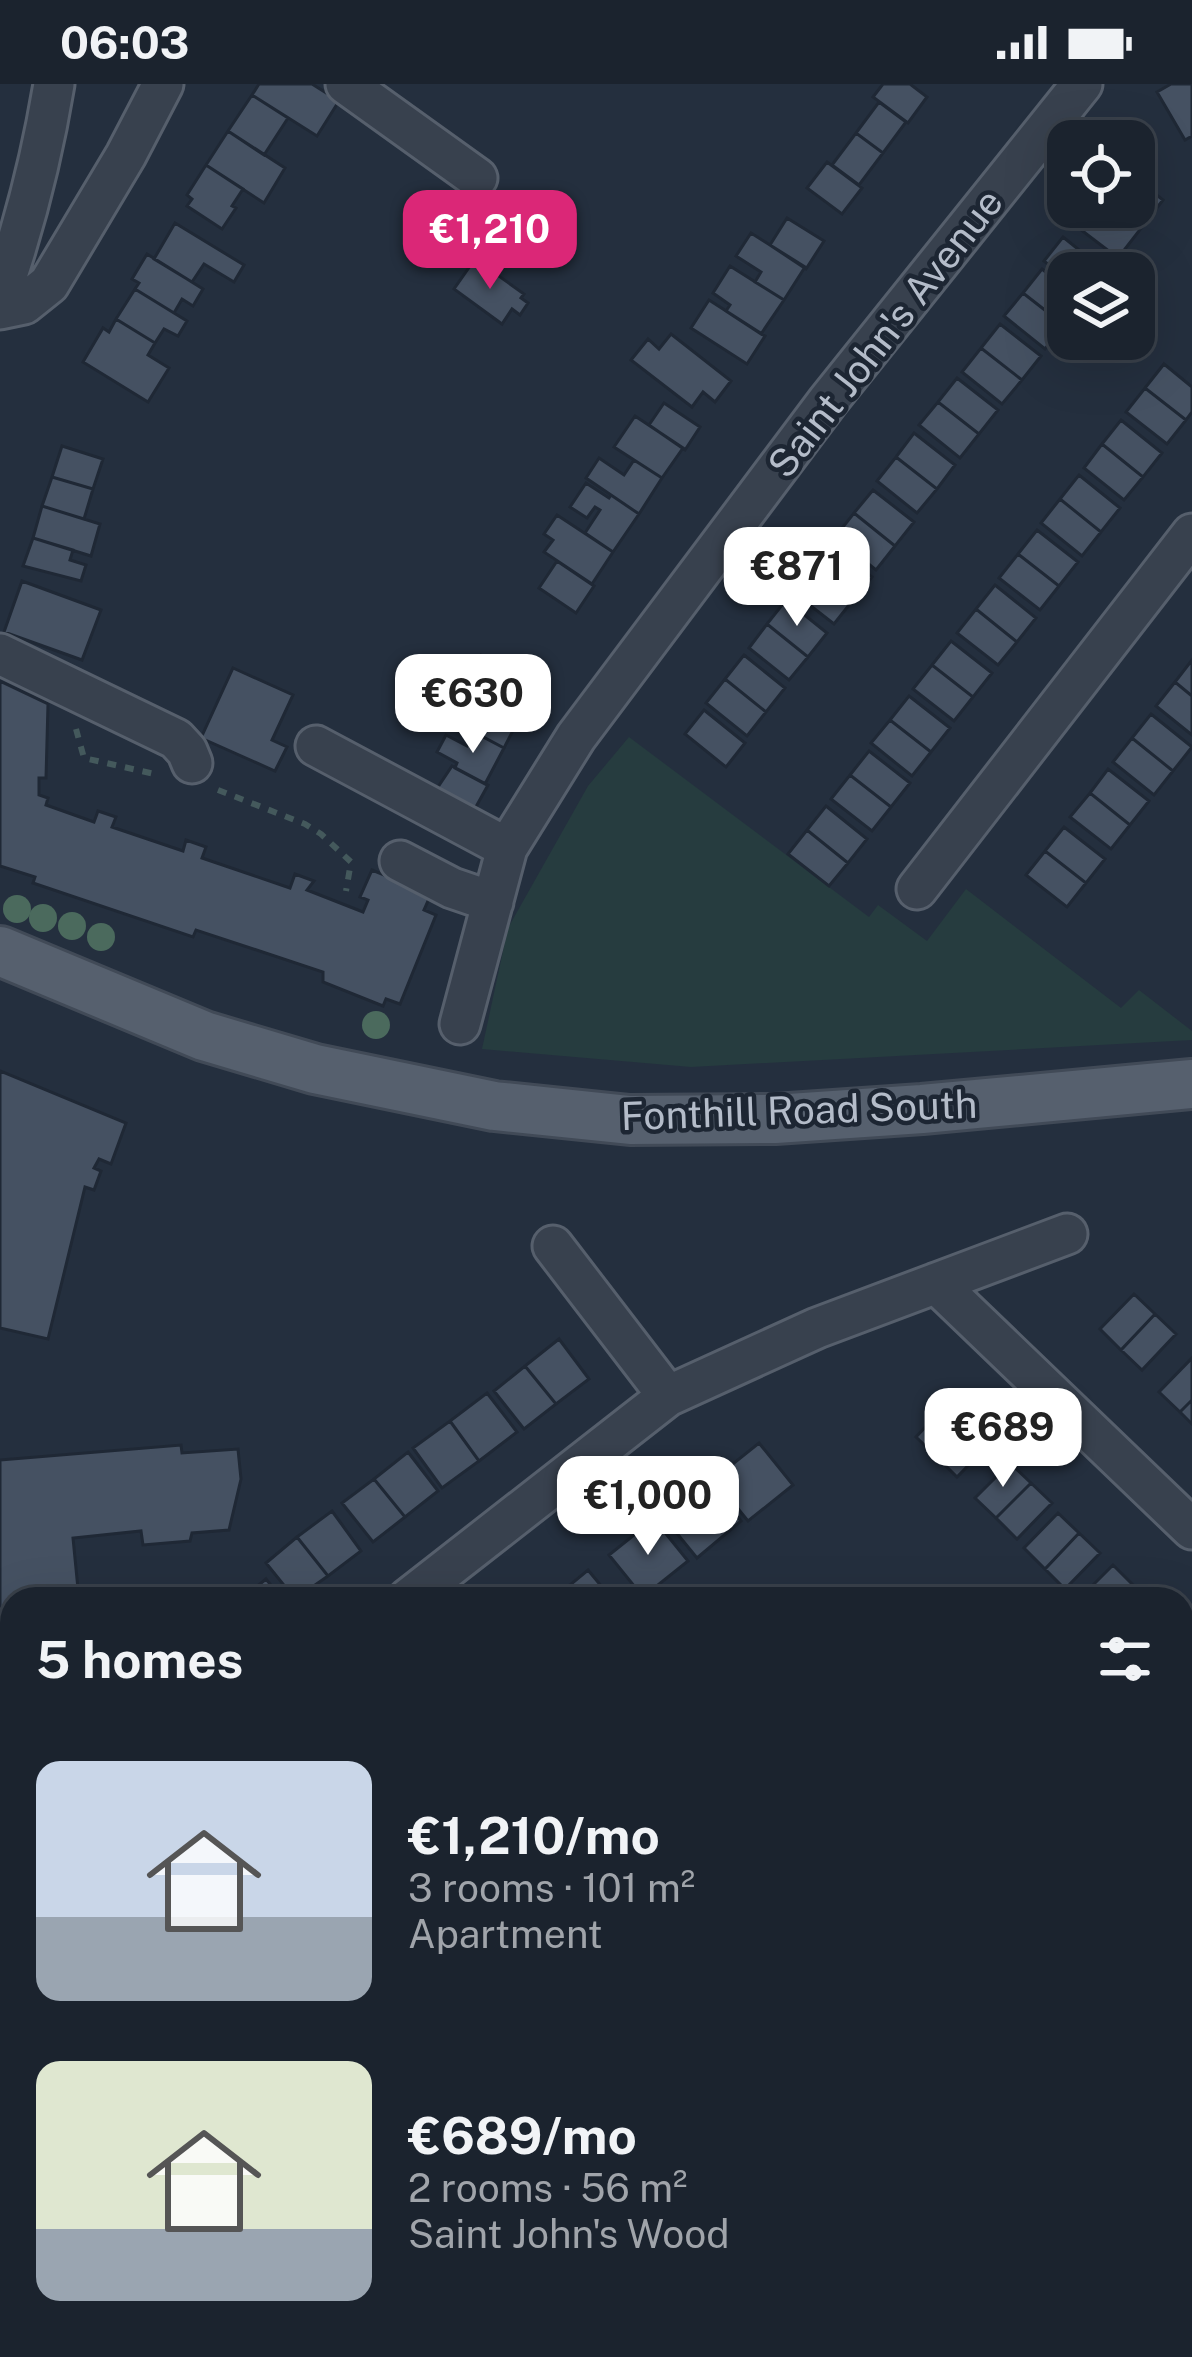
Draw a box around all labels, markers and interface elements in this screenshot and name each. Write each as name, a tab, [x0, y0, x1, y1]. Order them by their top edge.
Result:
text: 06:03	[60, 16, 190, 69]
map controls	[1047, 120, 1155, 360]
button: locate	[1047, 120, 1155, 228]
street label: Saint John's Avenue	[758, 180, 1012, 486]
pin: €1,210	[392, 190, 588, 292]
text: €1,210	[430, 206, 550, 252]
button: layers	[1047, 252, 1155, 360]
pin: €871	[726, 527, 868, 629]
text: €871	[751, 543, 843, 589]
pin: €630	[402, 654, 544, 756]
text: €630	[422, 670, 524, 716]
street label: Fonthill Road South	[620, 1081, 978, 1139]
pin: €689	[932, 1388, 1074, 1490]
text: €689	[952, 1404, 1054, 1450]
pin: €1,000	[550, 1456, 746, 1558]
text: €1,000	[584, 1472, 712, 1518]
icon: filters	[1092, 1626, 1158, 1692]
text: 5 homes	[36, 1630, 243, 1689]
text: €1,210/mo	[408, 1806, 660, 1865]
icon: home	[132, 1809, 276, 1953]
text: 3 rooms · 101 m²	[408, 1865, 695, 1911]
text: Apartment	[408, 1911, 603, 1957]
text: €689/mo	[408, 2106, 637, 2165]
icon: home	[132, 2109, 276, 2253]
text: 2 rooms · 56 m²	[408, 2165, 687, 2211]
text: Saint John's Wood	[408, 2211, 730, 2257]

